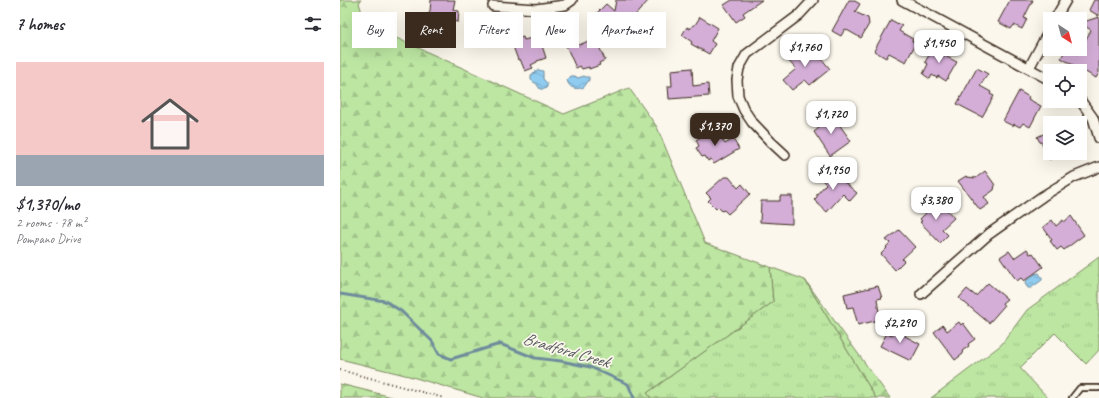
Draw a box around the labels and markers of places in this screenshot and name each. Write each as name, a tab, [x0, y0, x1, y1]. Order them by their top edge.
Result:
pin: $1,450	[906, 30, 972, 64]
pin: $1,760	[772, 34, 838, 68]
pin: $1,720	[798, 101, 864, 135]
pin: $1,370	[682, 113, 748, 147]
pin: $1,950	[800, 157, 866, 191]
pin: $3,380	[903, 187, 969, 221]
pin: $2,290	[867, 310, 933, 344]

